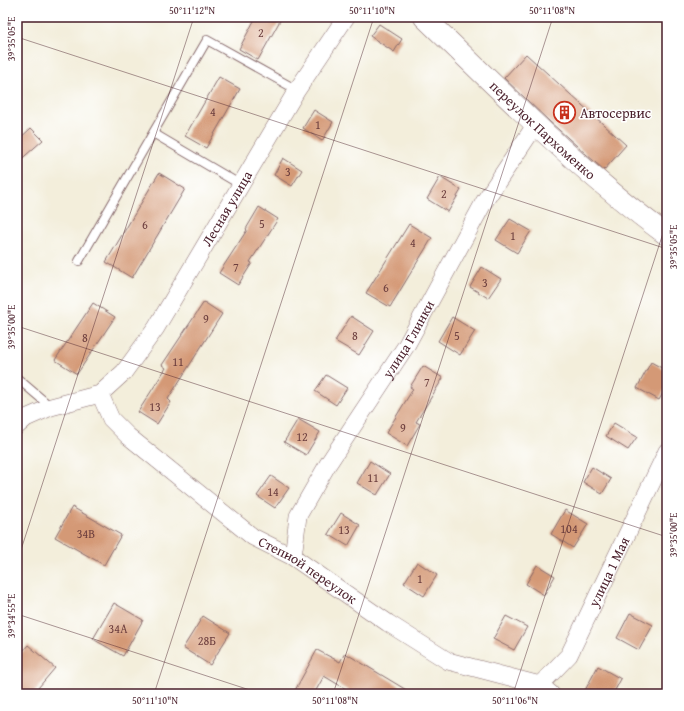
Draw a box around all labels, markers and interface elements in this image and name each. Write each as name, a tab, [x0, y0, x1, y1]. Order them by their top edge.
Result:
text: 50°11'12"N	[169, 3, 215, 18]
text: 50°11'10"N	[349, 3, 395, 18]
text: 50°11'08"N	[529, 3, 575, 18]
text: 39°35'05"E	[4, 17, 19, 61]
house number: 2	[258, 24, 264, 41]
street label: переулок Пархоменко	[485, 76, 600, 184]
building icon: Автосервис	[551, 100, 577, 126]
house number: 4	[210, 103, 216, 120]
place label: Автосервис	[580, 103, 651, 123]
house number: 1	[315, 116, 321, 133]
house number: 3	[285, 163, 291, 180]
street label: Лесная улица	[197, 167, 257, 250]
house number: 2	[441, 185, 447, 202]
house number: 5	[259, 215, 265, 232]
house number: 6	[142, 216, 148, 233]
text: 39°35'05"E	[666, 225, 681, 269]
house number: 1	[510, 227, 516, 244]
house number: 4	[410, 234, 416, 251]
house number: 7	[233, 259, 239, 276]
house number: 3	[482, 274, 488, 291]
house number: 6	[383, 279, 389, 296]
street label: улица Глинки	[377, 296, 439, 383]
text: 39°35'00"E	[4, 305, 19, 349]
house number: 9	[203, 310, 209, 327]
house number: 8	[352, 327, 358, 344]
house number: 5	[454, 327, 460, 344]
house number: 8	[82, 329, 88, 346]
house number: 11	[172, 353, 184, 370]
house number: 7	[424, 374, 430, 391]
house number: 13	[149, 398, 161, 415]
house number: 9	[400, 419, 406, 436]
house number: 12	[296, 428, 308, 445]
house number: 11	[367, 469, 379, 486]
house number: 14	[267, 483, 279, 500]
text: 39°35'00"E	[666, 513, 681, 557]
house number: 104	[560, 520, 578, 537]
house number: 13	[338, 521, 350, 538]
house number: 34В	[77, 525, 95, 542]
street label: Степной переулок	[255, 531, 362, 609]
street label: улица 1 Мая	[583, 533, 634, 611]
house number: 1	[417, 570, 423, 587]
text: 39°34'55"E	[4, 594, 19, 638]
house number: 34А	[109, 620, 128, 637]
house number: 28Б	[198, 632, 216, 649]
text: 50°11'10"N	[132, 693, 178, 708]
text: 50°11'08"N	[312, 693, 358, 708]
text: 50°11'06"N	[492, 693, 538, 708]

